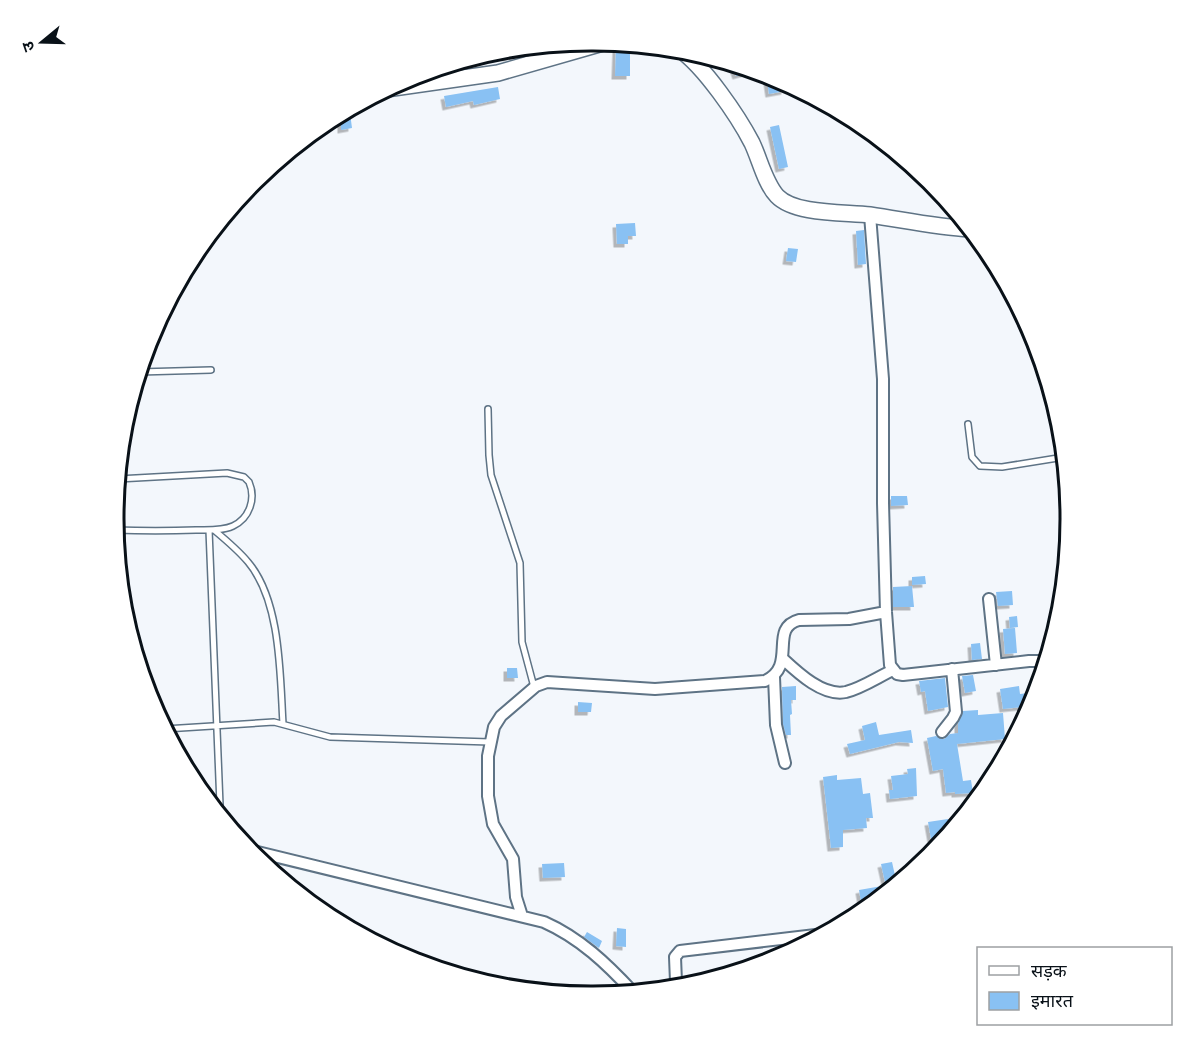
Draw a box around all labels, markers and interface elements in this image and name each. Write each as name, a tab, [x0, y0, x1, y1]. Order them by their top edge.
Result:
north arrow	[12, 12, 72, 72]
text: उ	[16, 38, 40, 55]
legend	[977, 947, 1172, 1025]
text: सड़क	[1031, 958, 1068, 982]
text: इमारत	[1031, 988, 1074, 1012]

